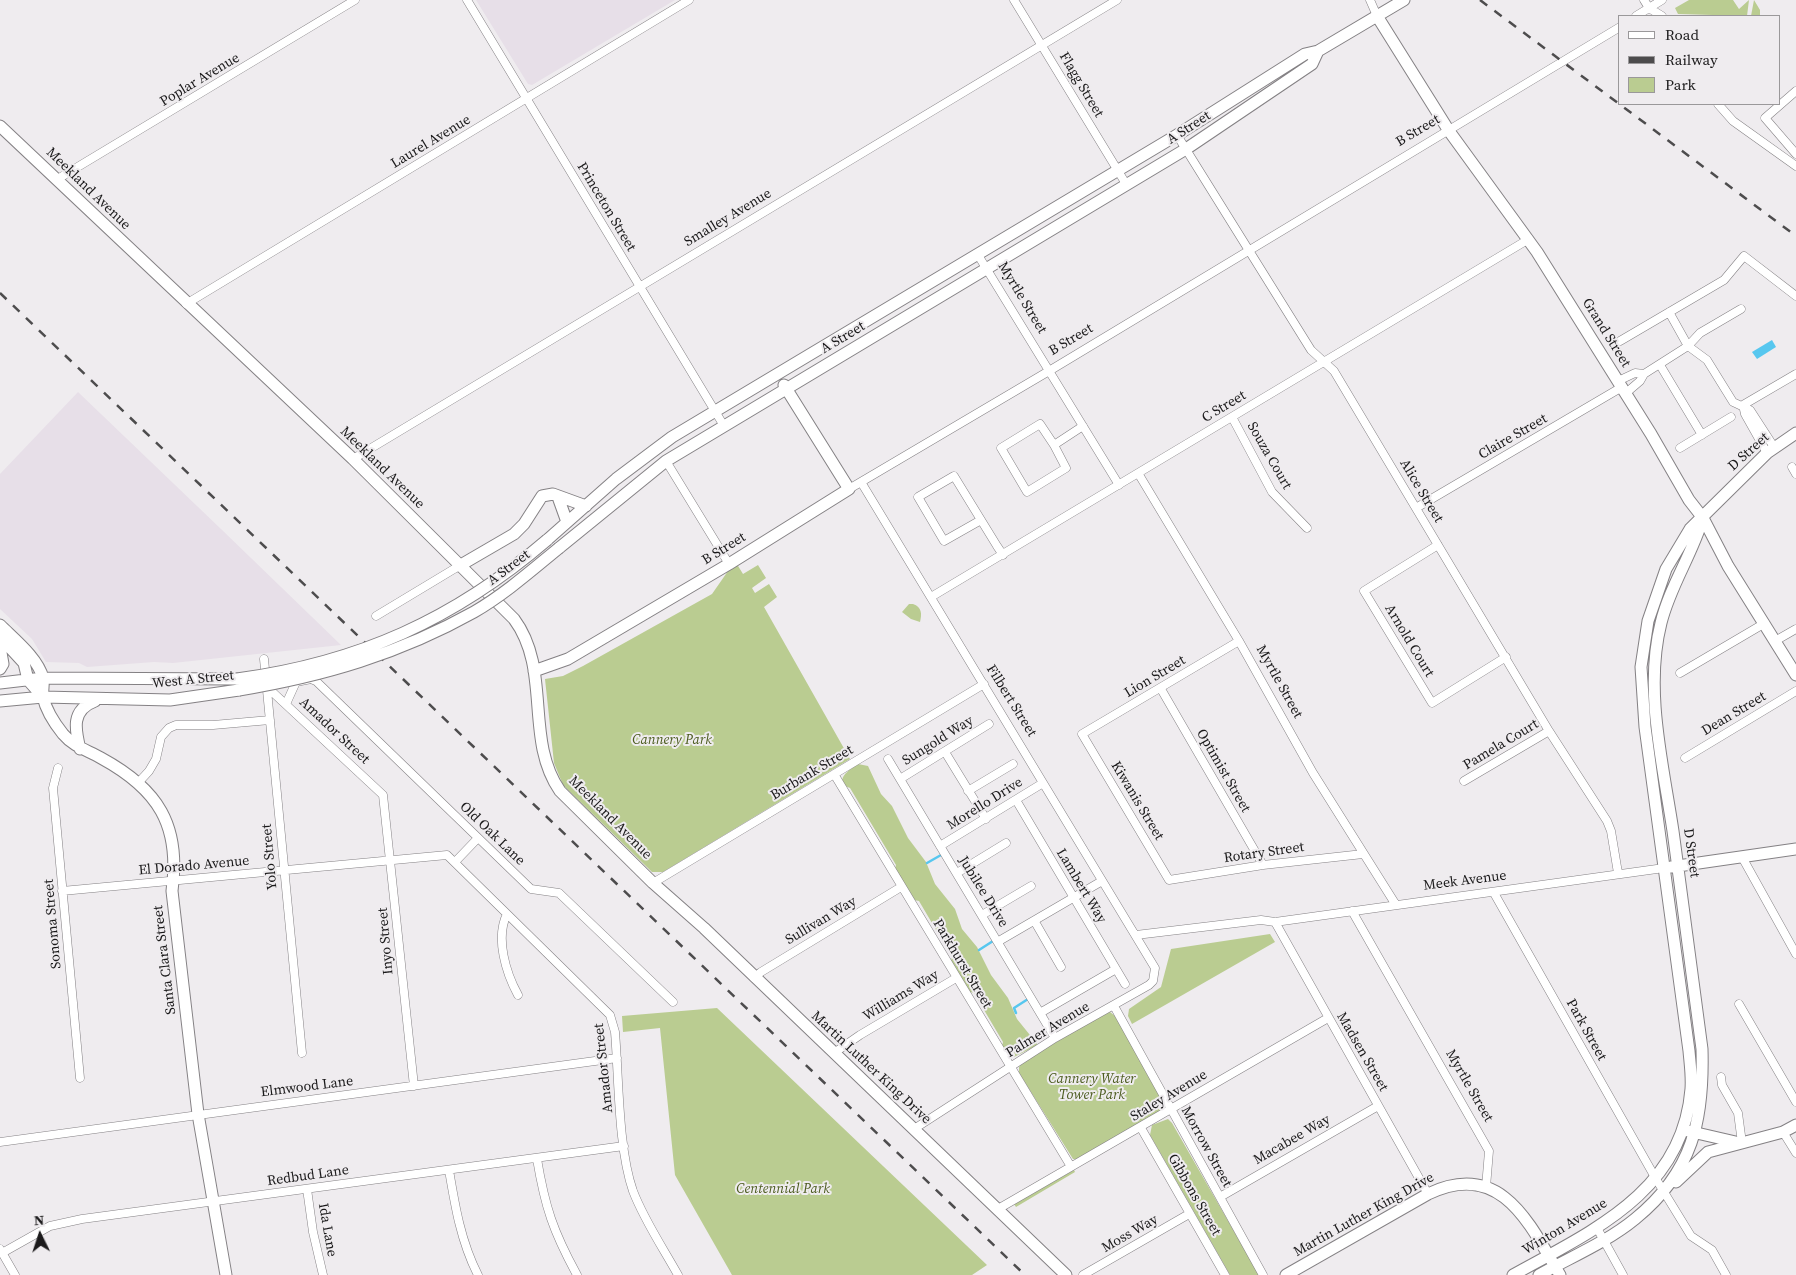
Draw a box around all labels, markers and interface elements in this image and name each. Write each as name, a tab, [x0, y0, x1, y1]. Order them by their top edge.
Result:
legend	[1618, 15, 1781, 105]
text: Road	[1665, 24, 1699, 45]
street label: Flagg Street	[1055, 49, 1107, 121]
text: Railway	[1665, 49, 1718, 70]
street label: Poplar Avenue	[157, 50, 243, 110]
text: Park	[1665, 74, 1696, 95]
street label: A Street	[1164, 108, 1214, 148]
street label: B Street	[1393, 111, 1443, 151]
street label: Laurel Avenue	[388, 112, 474, 172]
street label: Meekland Avenue	[42, 144, 134, 234]
street label: Princeton Street	[573, 159, 639, 255]
street label: Smalley Avenue	[681, 185, 775, 251]
street label: Myrtle Street	[994, 259, 1050, 337]
street label: Grand Street	[1578, 295, 1634, 371]
street label: A Street	[818, 318, 868, 358]
street label: B Street	[1046, 320, 1096, 360]
street label: C Street	[1199, 387, 1249, 427]
street label: Claire Street	[1476, 411, 1550, 463]
street label: Souza Court	[1243, 419, 1295, 493]
street label: Meekland Avenue	[336, 423, 428, 513]
street label: D Street	[1725, 429, 1773, 475]
street label: Alice Street	[1395, 456, 1447, 526]
street label: B Street	[699, 529, 749, 569]
street label: A Street	[484, 547, 534, 589]
street label: Arnold Court	[1381, 602, 1437, 680]
street label: Myrtle Street	[1252, 643, 1306, 721]
street label: Lion Street	[1121, 652, 1189, 702]
street label: Filbert Street	[982, 662, 1040, 740]
street label: West A Street	[151, 667, 235, 693]
street label: Dean Street	[1699, 688, 1769, 740]
street label: Amador Street	[295, 694, 373, 768]
street label: Sungold Way	[899, 713, 977, 769]
street label: Pamela Court	[1460, 716, 1542, 774]
street label: Optimist Street	[1192, 726, 1254, 816]
park label: Cannery Park	[632, 732, 712, 748]
street label: Burbank Street	[768, 742, 856, 804]
street label: Kiwanis Street	[1107, 759, 1167, 843]
street label: Meekland Avenue	[565, 773, 655, 863]
street label: Morello Drive	[944, 774, 1026, 834]
street label: Old Oak Lane	[456, 799, 528, 869]
street label: Yolo Street	[259, 823, 281, 891]
street label: D Street	[1679, 827, 1703, 879]
street label: Rotary Street	[1223, 839, 1305, 867]
street label: Lambert Way	[1052, 846, 1110, 926]
street label: El Dorado Avenue	[138, 853, 250, 879]
street label: Jubilee Drive	[954, 853, 1012, 931]
street label: Meek Avenue	[1423, 868, 1507, 894]
street label: Sonoma Street	[41, 878, 65, 970]
street label: Sullivan Way	[782, 893, 860, 949]
street label: Santa Clara Street	[150, 904, 180, 1016]
street label: Inyo Street	[375, 907, 397, 975]
street label: Parkhurst Street	[929, 916, 995, 1012]
street label: Williams Way	[860, 967, 942, 1025]
street label: Park Street	[1562, 996, 1610, 1064]
street label: Palmer Avenue	[1003, 998, 1093, 1062]
street label: Martin Luther King Drive	[808, 1008, 934, 1128]
street label: Madsen Street	[1333, 1009, 1391, 1095]
street label: Amador Street	[591, 1022, 617, 1114]
street label: Myrtle Street	[1442, 1047, 1496, 1125]
street label: Staley Avenue	[1128, 1067, 1210, 1125]
park label: Cannery Water Tower Park	[1048, 1071, 1136, 1104]
street label: Elmwood Lane	[260, 1073, 354, 1101]
street label: Morrow Street	[1177, 1104, 1235, 1190]
street label: Macabee Way	[1251, 1111, 1333, 1169]
street label: Gibbons Street	[1164, 1151, 1224, 1239]
street label: Redbud Lane	[266, 1162, 350, 1190]
street label: Martin Luther King Drive	[1291, 1169, 1437, 1261]
park label: Centennial Park	[736, 1181, 830, 1197]
street label: Winton Avenue	[1520, 1195, 1610, 1259]
street label: Ida Lane	[314, 1202, 340, 1258]
north arrow	[15, 1210, 65, 1260]
text: N	[33, 1210, 45, 1230]
street label: Moss Way	[1099, 1211, 1161, 1257]

